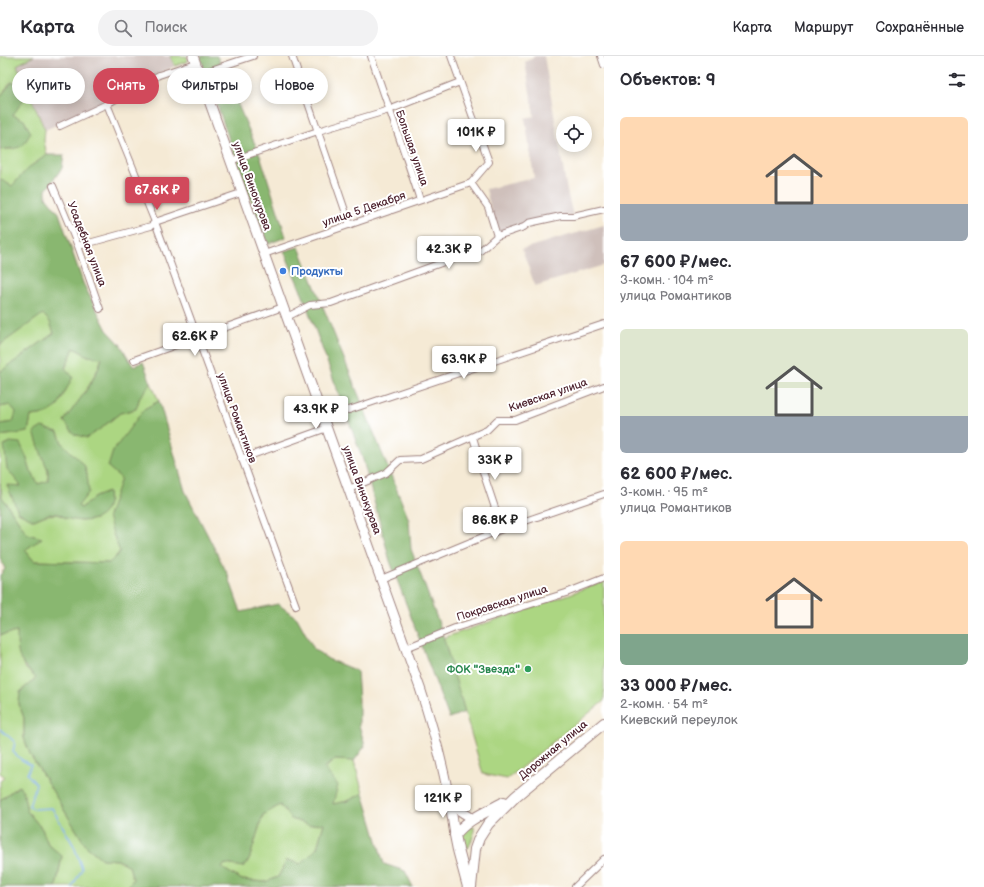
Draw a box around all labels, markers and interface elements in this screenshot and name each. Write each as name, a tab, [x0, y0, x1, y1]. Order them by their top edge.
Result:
search box	[98, 10, 378, 46]
text: Карта	[20, 16, 74, 39]
icon: search	[112, 17, 134, 39]
text: Поиск	[144, 18, 187, 37]
text: Карта	[733, 19, 772, 36]
text: Маршрут	[794, 19, 854, 36]
text: Сохранённые	[876, 19, 964, 36]
chip: Купить	[12, 68, 85, 104]
chip: Снять	[93, 68, 159, 104]
chip: Фильтры	[167, 68, 252, 104]
chip: Новое	[260, 68, 328, 104]
icon: filters	[946, 69, 968, 91]
text: Объектов: 9	[620, 70, 716, 90]
street label: Большая улица	[393, 108, 431, 188]
map controls	[556, 116, 592, 152]
button: locate	[556, 116, 592, 152]
pin: 101K ₽	[443, 119, 509, 153]
text: 101K ₽	[457, 124, 495, 140]
street label: улица Винокурова	[230, 140, 274, 233]
icon: home	[758, 143, 830, 215]
pin: 67.6K ₽	[120, 177, 194, 211]
text: 67.6K ₽	[134, 182, 180, 198]
street label: улица 5 Декабря	[321, 189, 407, 229]
street label: Усадебная улица	[65, 200, 109, 289]
pin: 42.3K ₽	[412, 236, 486, 270]
text: 42.3K ₽	[426, 241, 472, 257]
text: 67 600 ₽/мес.	[620, 252, 732, 272]
place label: Продукты	[291, 265, 343, 278]
marker: Продукты	[278, 266, 288, 276]
text: 3-комн. · 104 m²	[620, 272, 714, 288]
text: улица Романтиков	[620, 288, 732, 304]
pin: 62.6K ₽	[158, 323, 232, 357]
text: 62.6K ₽	[172, 328, 218, 344]
pin: 63.9K ₽	[427, 346, 501, 380]
text: 63.9K ₽	[441, 351, 487, 367]
icon: home	[758, 355, 830, 427]
street label: улица Романтиков	[215, 371, 259, 465]
street label: Киевская улица	[507, 375, 589, 415]
pin: 43.9K ₽	[279, 396, 353, 430]
text: 43.9K ₽	[293, 401, 339, 417]
street label: улица Винокурова	[340, 444, 384, 537]
pin: 33K ₽	[467, 447, 523, 481]
text: 33K ₽	[477, 452, 513, 468]
text: 62 600 ₽/мес.	[620, 464, 732, 484]
text: 3-комн. · 95 m²	[620, 484, 708, 500]
text: улица Романтиков	[620, 500, 732, 516]
pin: 86.8K ₽	[458, 507, 532, 541]
text: 86.8K ₽	[472, 512, 518, 528]
icon: home	[758, 567, 830, 639]
street label: Покровская улица	[455, 582, 549, 624]
place label: ФОК "Звезда"	[447, 663, 520, 676]
marker: ФОК "Звезда"	[523, 664, 533, 674]
text: 33 000 ₽/мес.	[620, 676, 732, 696]
text: 2-комн. · 54 m²	[620, 696, 708, 712]
text: Киевский переулок	[620, 712, 738, 728]
street label: Дорожная улица	[516, 717, 590, 782]
pin: 121K ₽	[410, 785, 476, 819]
text: 121K ₽	[424, 790, 462, 806]

